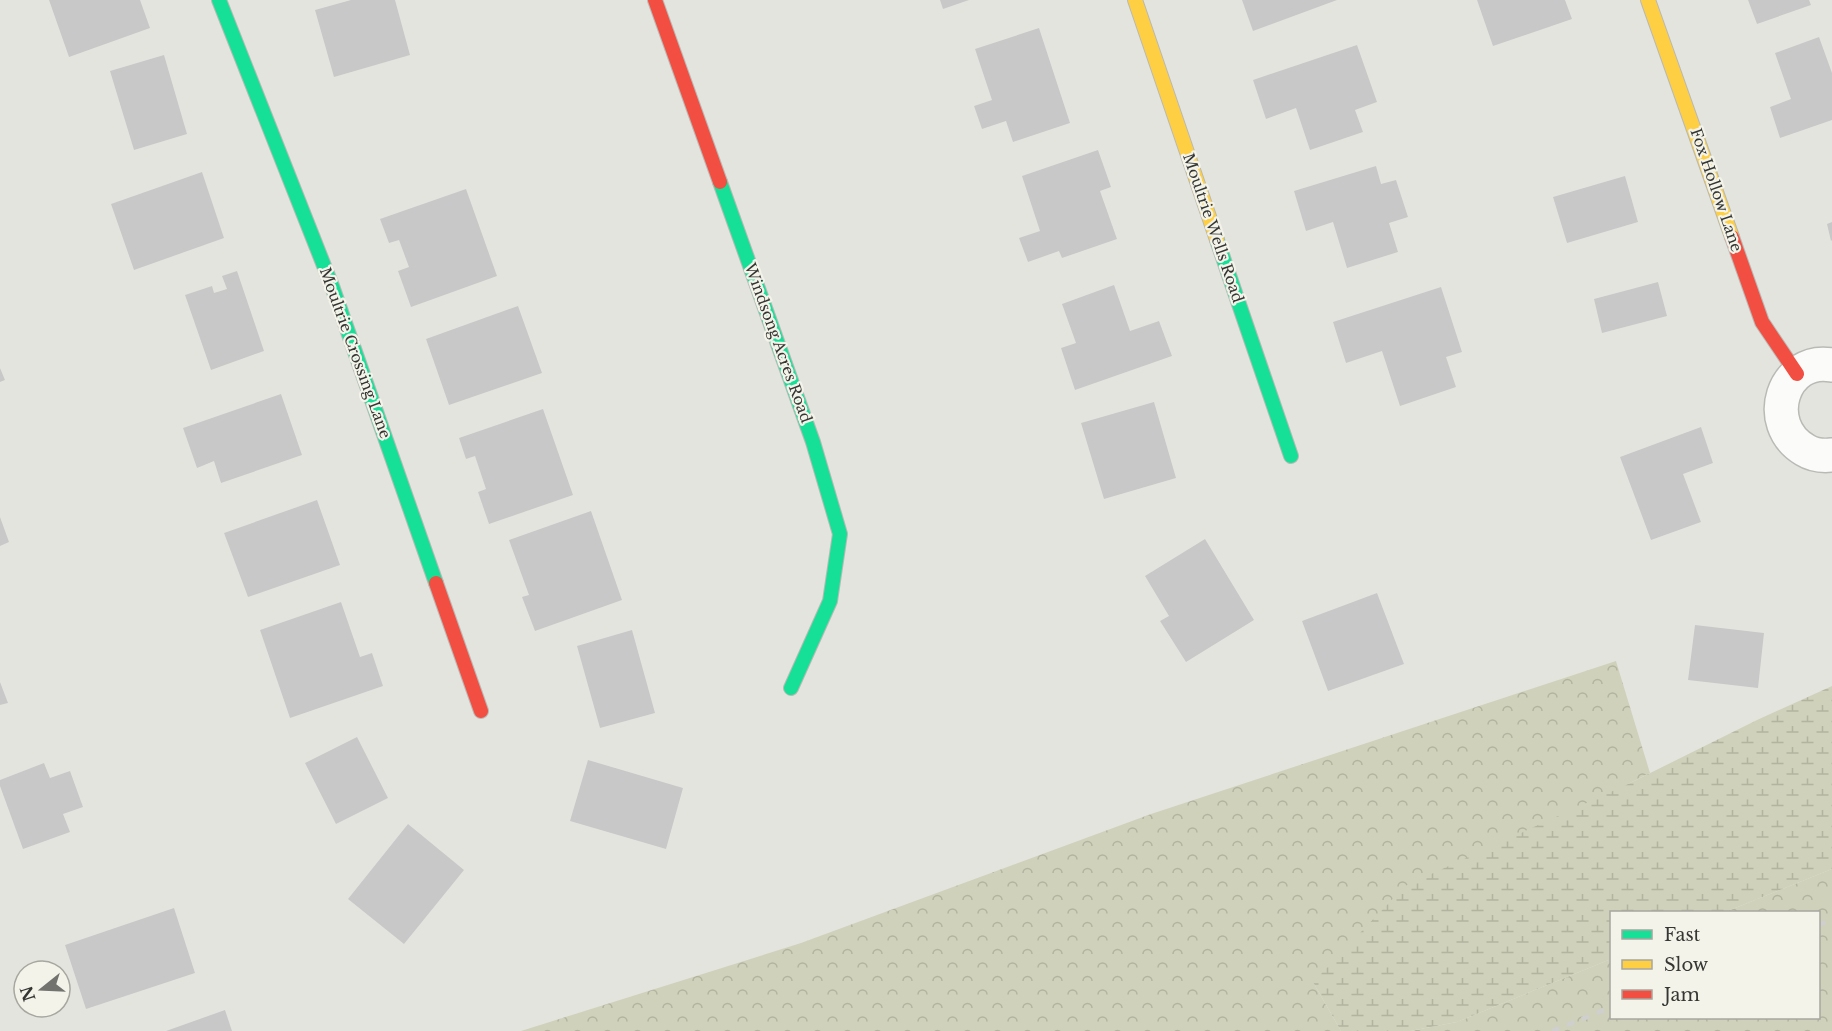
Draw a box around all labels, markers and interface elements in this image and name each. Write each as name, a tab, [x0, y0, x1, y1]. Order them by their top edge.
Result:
street label: Fox Hollow Lane	[1686, 126, 1747, 254]
street label: Moultrie Wells Road	[1179, 151, 1248, 305]
street label: Windsong Acres Road	[740, 259, 816, 425]
street label: Moultrie Crossing Lane	[316, 265, 395, 441]
legend	[1610, 911, 1820, 1019]
text: Fast	[1664, 924, 1701, 946]
text: Slow	[1664, 954, 1709, 976]
north arrow	[12, 959, 72, 1019]
text: N	[16, 983, 40, 1004]
text: Jam	[1662, 984, 1700, 1006]

